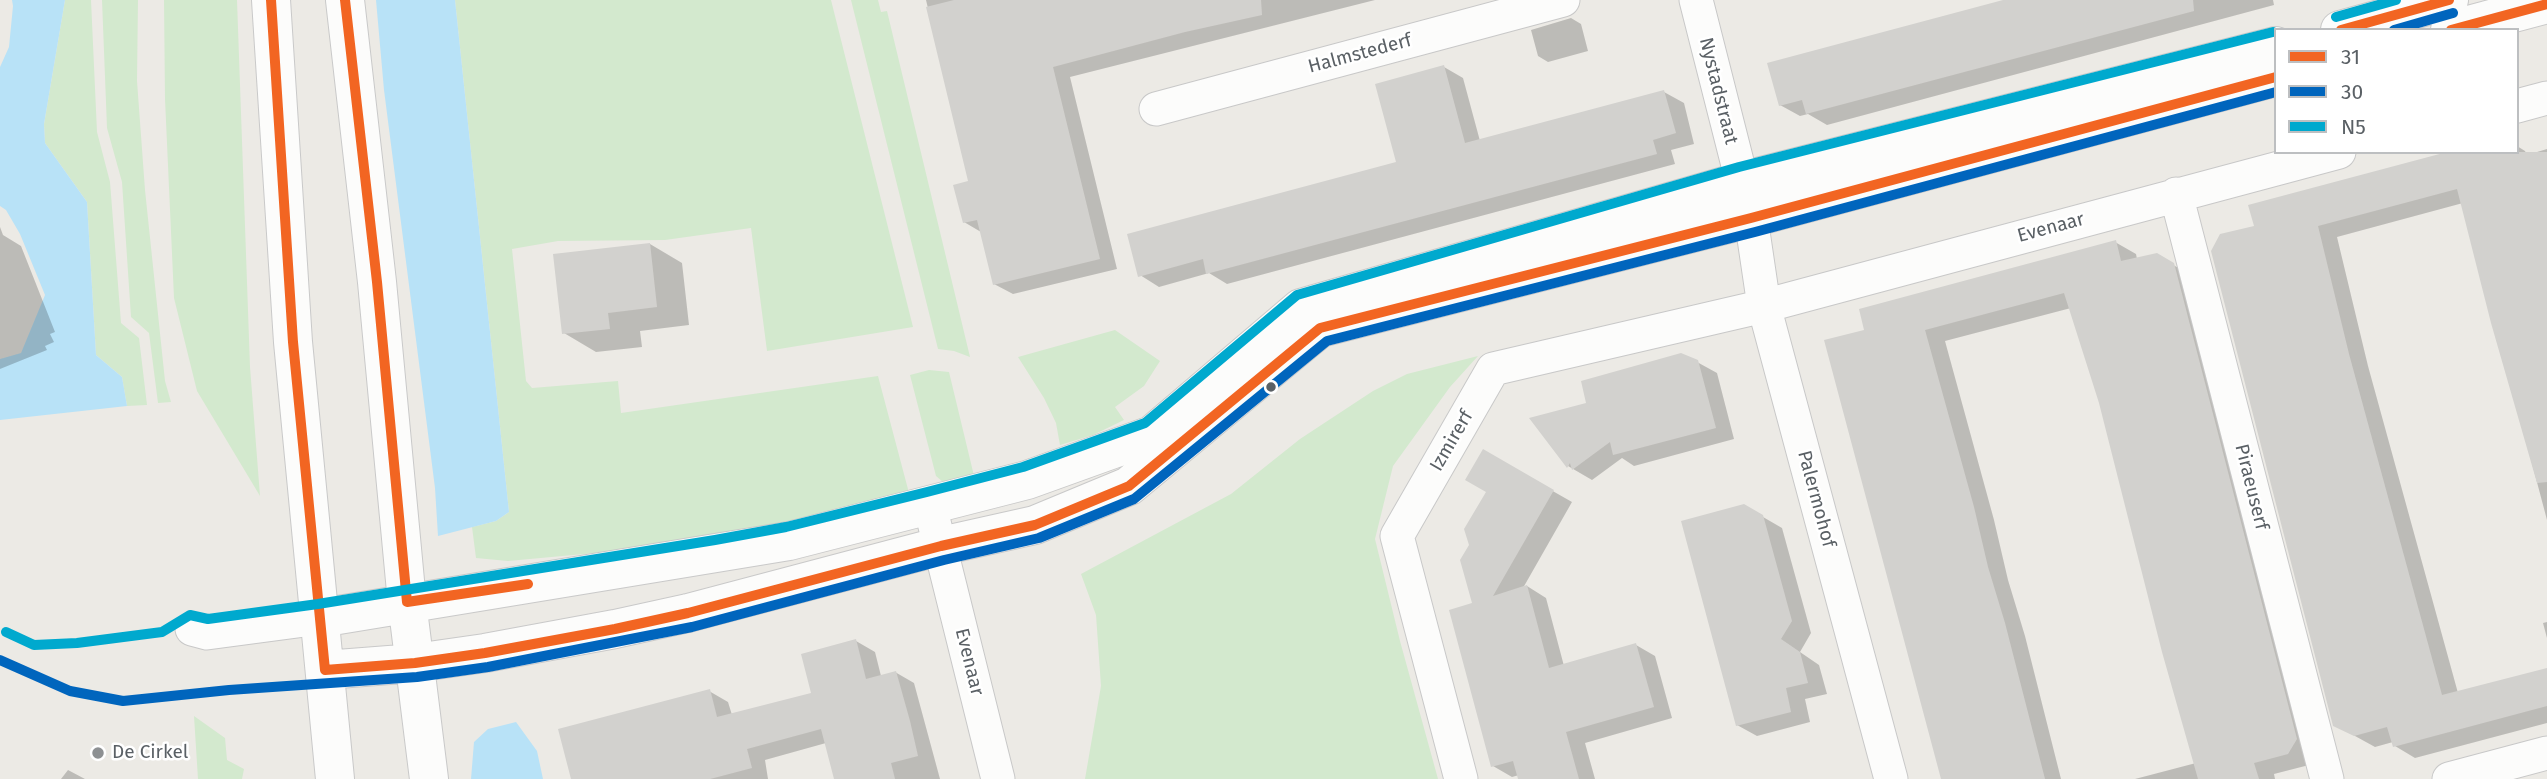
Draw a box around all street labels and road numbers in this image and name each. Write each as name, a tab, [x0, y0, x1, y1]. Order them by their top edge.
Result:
street label: Halmstederf	[1306, 29, 1414, 79]
street label: Nystadstraat	[1694, 35, 1742, 147]
street label: Evenaar	[2015, 208, 2087, 248]
street label: Izmirerf	[1426, 407, 1478, 475]
street label: Piraeuserf	[2229, 442, 2273, 532]
street label: Palermohof	[1792, 448, 1840, 550]
street label: Evenaar	[950, 626, 988, 698]

